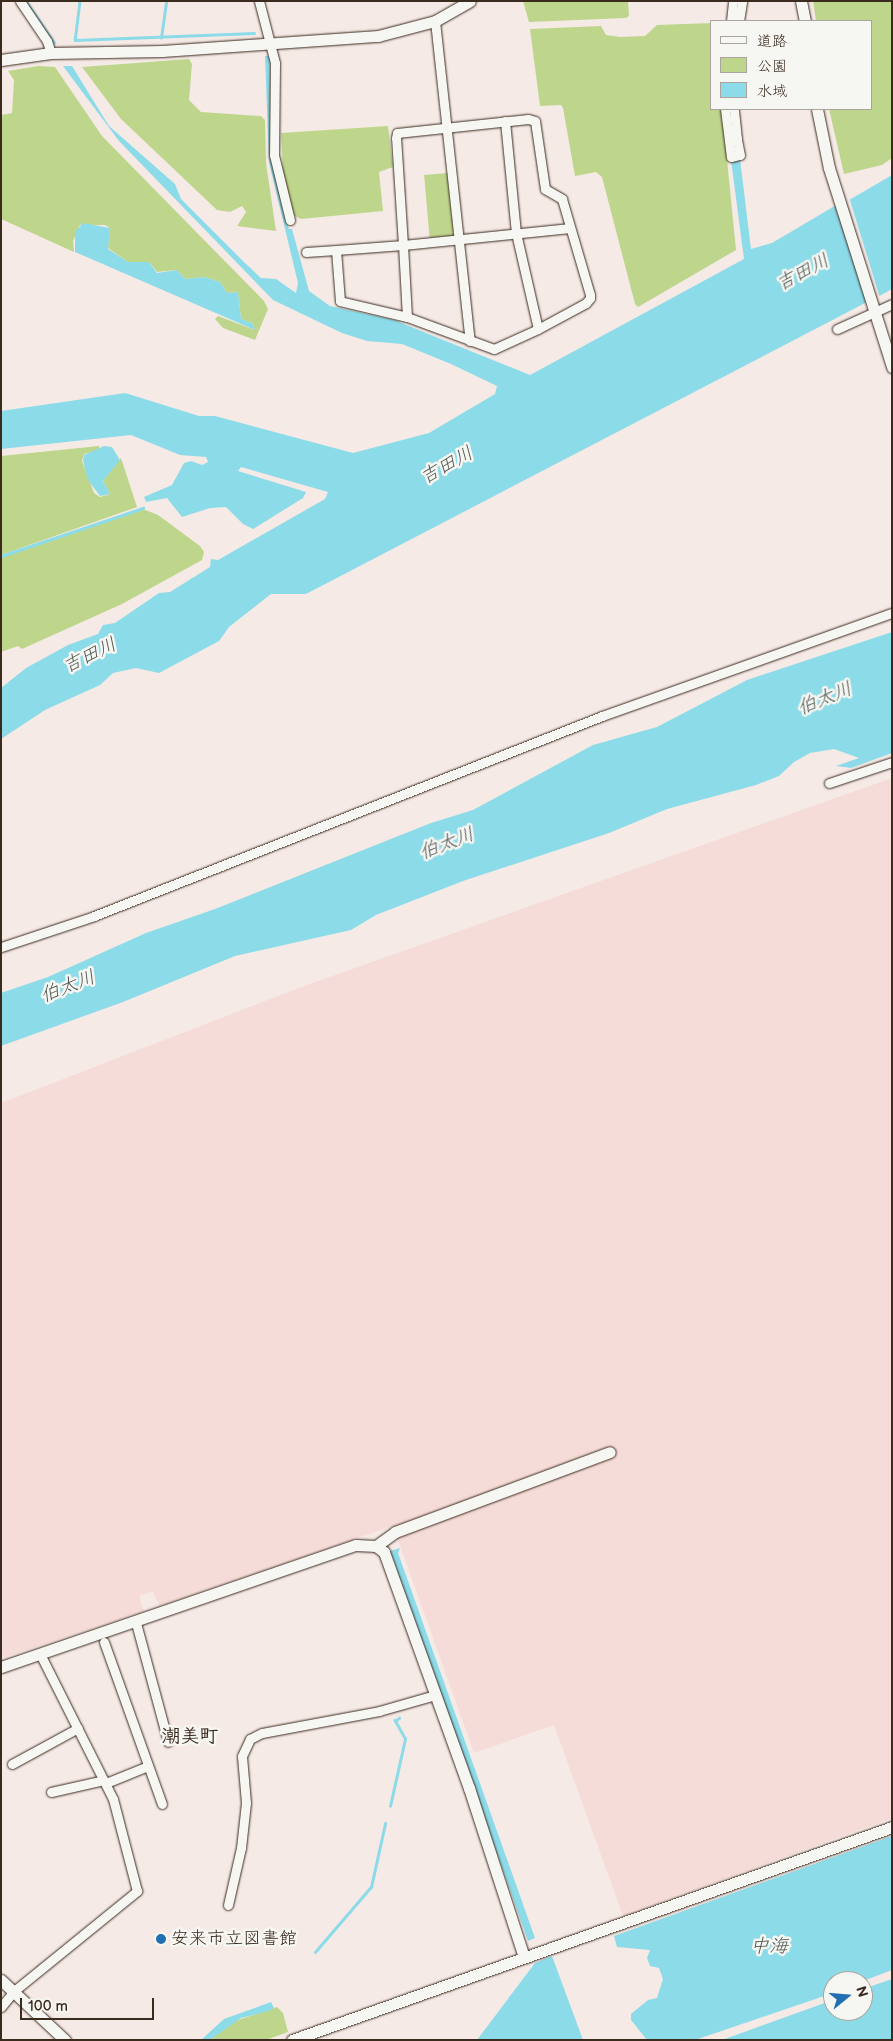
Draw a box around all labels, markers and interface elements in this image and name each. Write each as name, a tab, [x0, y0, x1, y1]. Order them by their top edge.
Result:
legend	[710, 20, 873, 110]
text: 道路	[757, 32, 787, 51]
text: 公園	[757, 57, 787, 76]
text: 水域	[757, 82, 787, 101]
water label: 吉田川	[772, 250, 834, 296]
water label: 吉田川	[417, 442, 477, 490]
water label: 吉田川	[59, 633, 121, 679]
water label: 伯太川	[794, 678, 856, 720]
water label: 伯太川	[416, 823, 478, 865]
water label: 伯太川	[37, 966, 99, 1008]
district label: 潮美町	[162, 1726, 218, 1748]
place label: 安来市立図書館	[171, 1928, 297, 1950]
marker: 安来市立図書館	[155, 1933, 167, 1945]
water label: 中海	[750, 1936, 788, 1958]
north arrow	[823, 1971, 873, 2021]
text: N	[852, 1984, 872, 1999]
scale bar	[22, 1988, 156, 2020]
text: 100 m	[28, 1997, 68, 2016]

